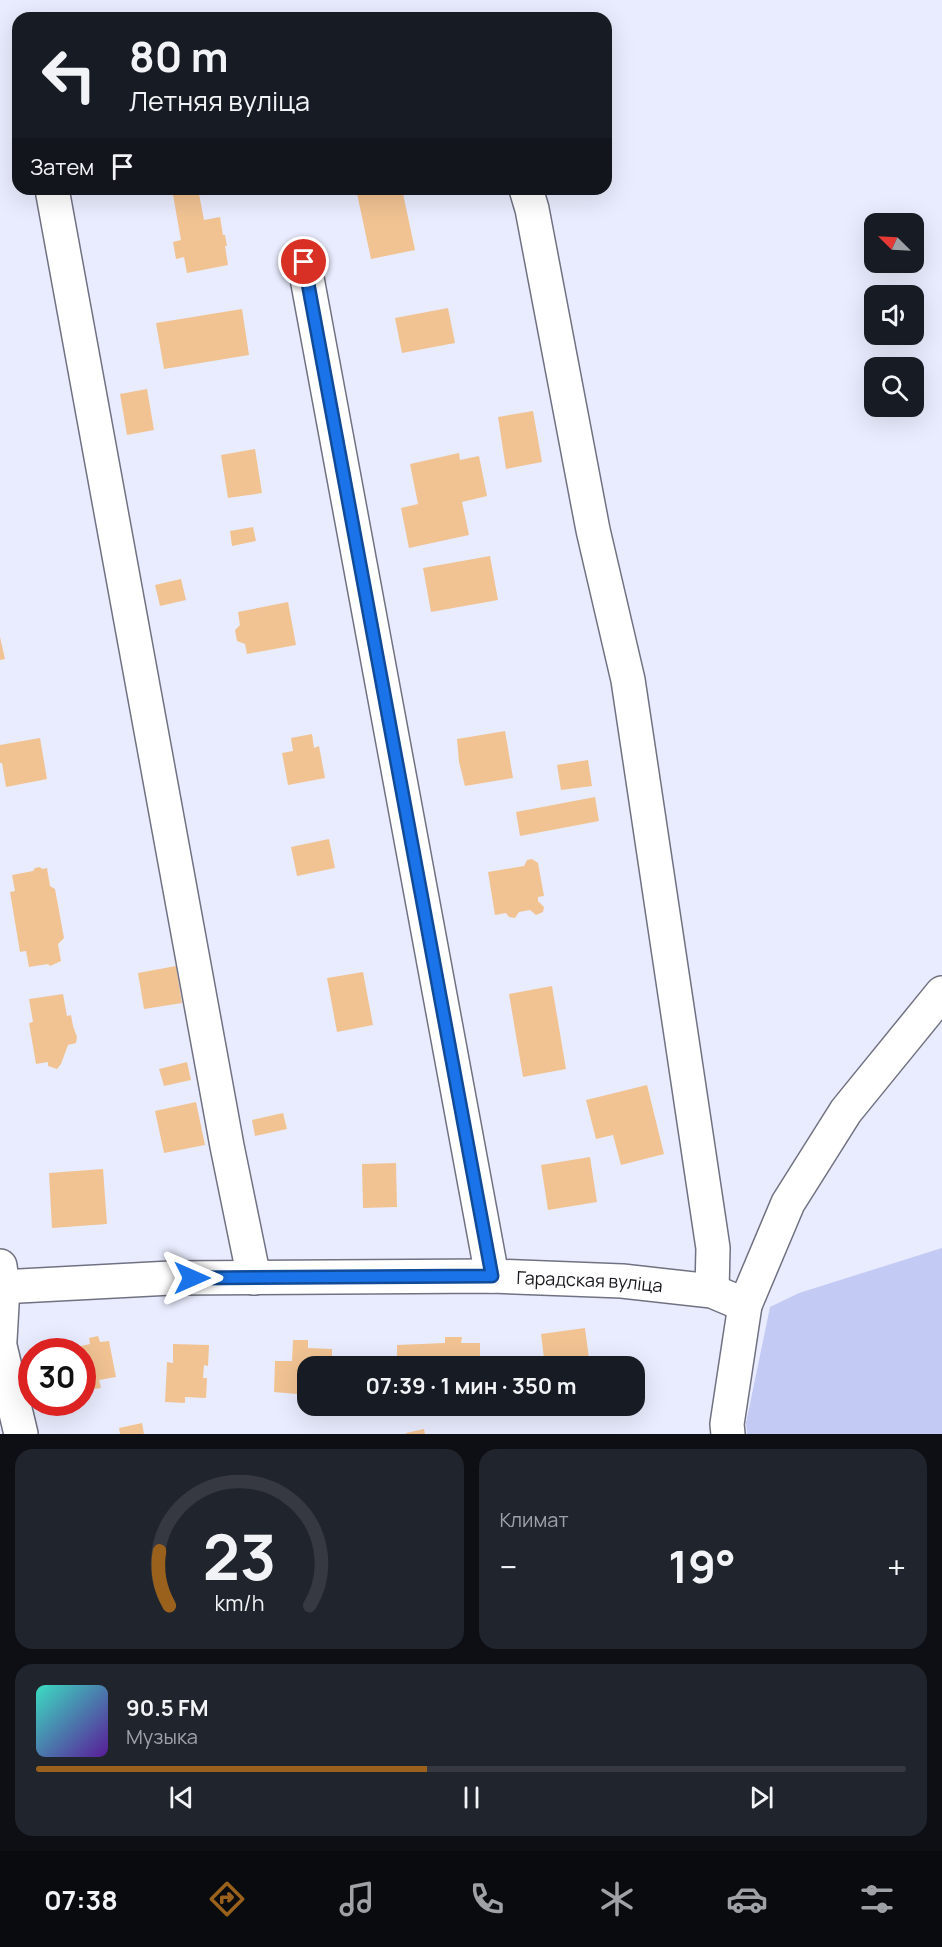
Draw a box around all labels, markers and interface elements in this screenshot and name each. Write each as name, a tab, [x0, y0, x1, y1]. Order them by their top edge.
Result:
text: 80 m	[129, 27, 229, 85]
icon: left	[30, 36, 108, 114]
text: Летняя вуліца	[129, 82, 310, 119]
icon: arrive	[106, 150, 139, 183]
text: Затем	[30, 152, 94, 182]
north arrow	[864, 213, 924, 273]
map controls	[864, 213, 924, 417]
pin	[278, 236, 329, 287]
icon: arrive	[287, 245, 320, 278]
button: sound	[864, 285, 924, 345]
button: search	[864, 357, 924, 417]
position arrow	[160, 1246, 224, 1310]
street label: Гарадская вуліца	[516, 1265, 664, 1297]
speed limit sign: 30	[18, 1338, 96, 1416]
text: 07:39 · 1 мин · 350 m	[366, 1371, 576, 1401]
text: Климат	[500, 1506, 569, 1533]
text: 23	[203, 1513, 276, 1599]
text: 19°	[668, 1535, 736, 1597]
text: −	[500, 1544, 517, 1589]
text: +	[887, 1544, 906, 1589]
text: km/h	[214, 1588, 264, 1617]
text: 90.5 FM	[126, 1693, 208, 1723]
text: Музыка	[126, 1723, 198, 1750]
icon: previous	[165, 1781, 198, 1814]
icon: pause	[455, 1781, 488, 1814]
icon: next	[745, 1781, 778, 1814]
icon: directions	[206, 1878, 248, 1920]
icon: music	[336, 1878, 378, 1920]
icon: phone	[466, 1878, 508, 1920]
icon: climate	[596, 1878, 638, 1920]
icon: car	[726, 1878, 768, 1920]
icon: filters	[856, 1878, 898, 1920]
text: 07:38	[44, 1881, 118, 1918]

